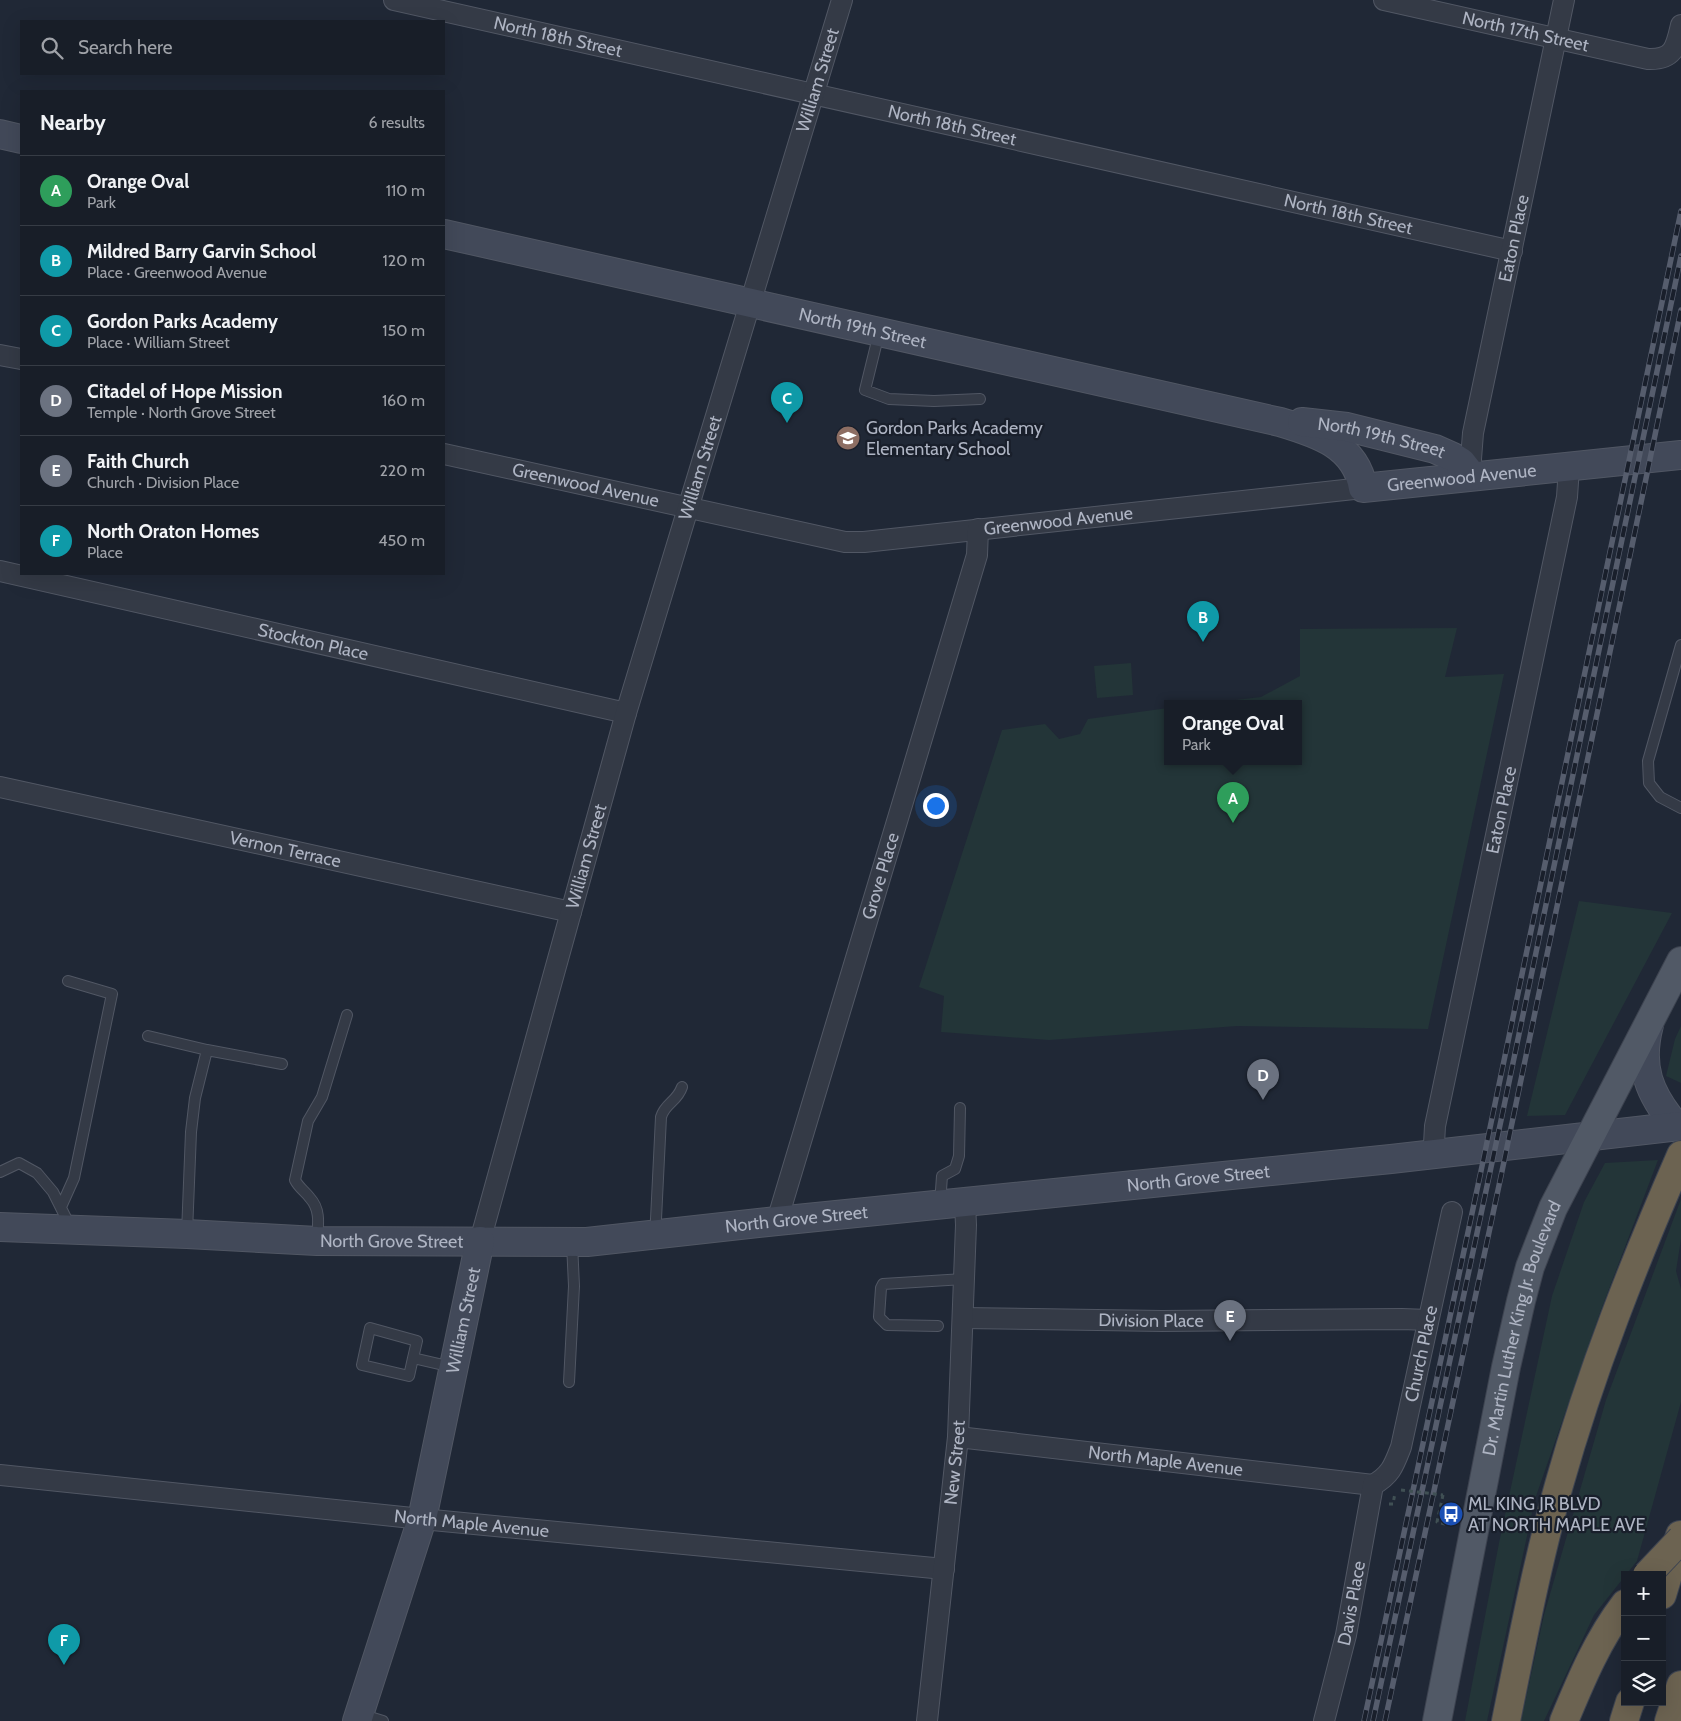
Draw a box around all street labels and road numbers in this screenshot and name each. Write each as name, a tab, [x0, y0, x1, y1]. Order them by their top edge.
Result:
street label: North 17th Street	[1460, 7, 1591, 56]
street label: North 18th Street	[492, 12, 624, 62]
street label: William Street	[792, 25, 844, 135]
street label: North 18th Street	[886, 100, 1018, 150]
street label: North 18th Street	[1282, 189, 1415, 239]
street label: Eaton Place	[1494, 193, 1534, 284]
street label: North 19th Street	[797, 303, 929, 353]
street label: William Street	[674, 413, 726, 523]
street label: North 19th Street	[1317, 413, 1449, 463]
street label: Greenwood Avenue	[510, 458, 661, 512]
street label: Greenwood Avenue	[1386, 459, 1537, 496]
street label: Greenwood Avenue	[983, 502, 1134, 540]
street label: Stockton Place	[256, 619, 370, 665]
street label: Eaton Place	[1481, 764, 1521, 856]
street label: William Street	[561, 801, 611, 911]
street label: Vernon Terrace	[227, 827, 343, 872]
street label: Grove Place	[857, 830, 904, 922]
street label: North Grove Street	[1126, 1160, 1271, 1197]
street label: Dr. Martin Luther King Jr. Boulevard	[1478, 1197, 1566, 1458]
street label: North Grove Street	[724, 1201, 869, 1238]
street label: North Grove Street	[320, 1230, 463, 1253]
street label: William Street	[442, 1265, 485, 1376]
street label: Church Place	[1400, 1303, 1442, 1404]
street label: Division Place	[1098, 1309, 1204, 1332]
street label: New Street	[940, 1420, 970, 1506]
street label: North Maple Avenue	[1087, 1441, 1244, 1481]
street label: North Maple Avenue	[393, 1505, 550, 1542]
street label: Davis Place	[1333, 1559, 1370, 1648]

